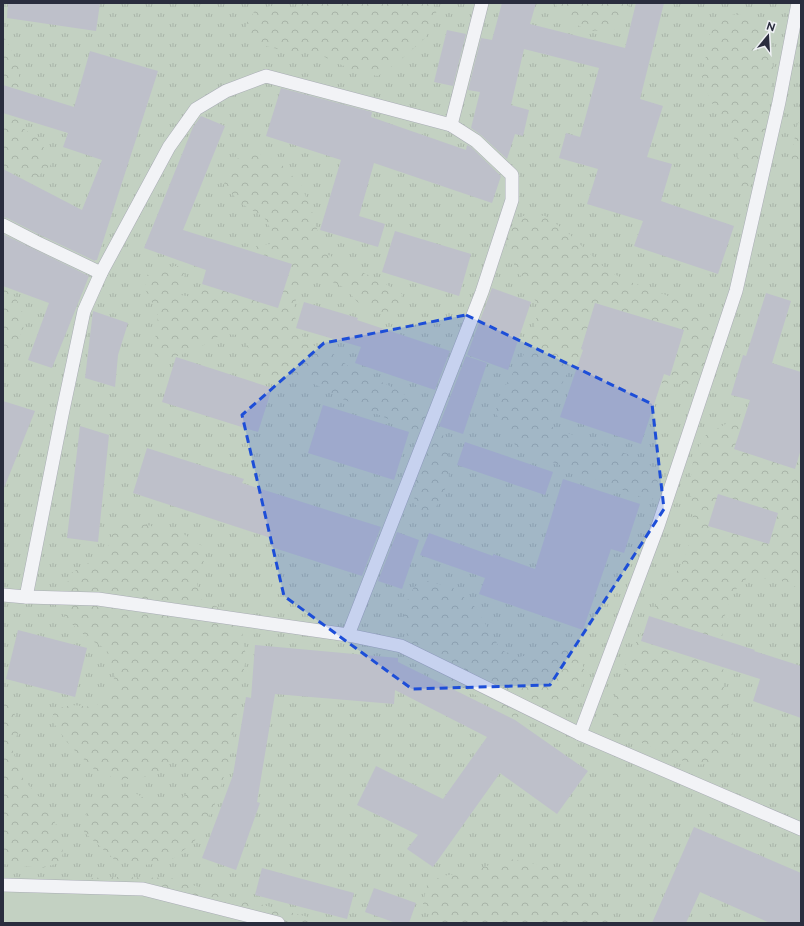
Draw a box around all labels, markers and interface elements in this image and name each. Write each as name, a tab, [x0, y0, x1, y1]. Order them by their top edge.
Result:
north arrow	[748, 16, 788, 56]
text: N	[765, 19, 777, 34]

